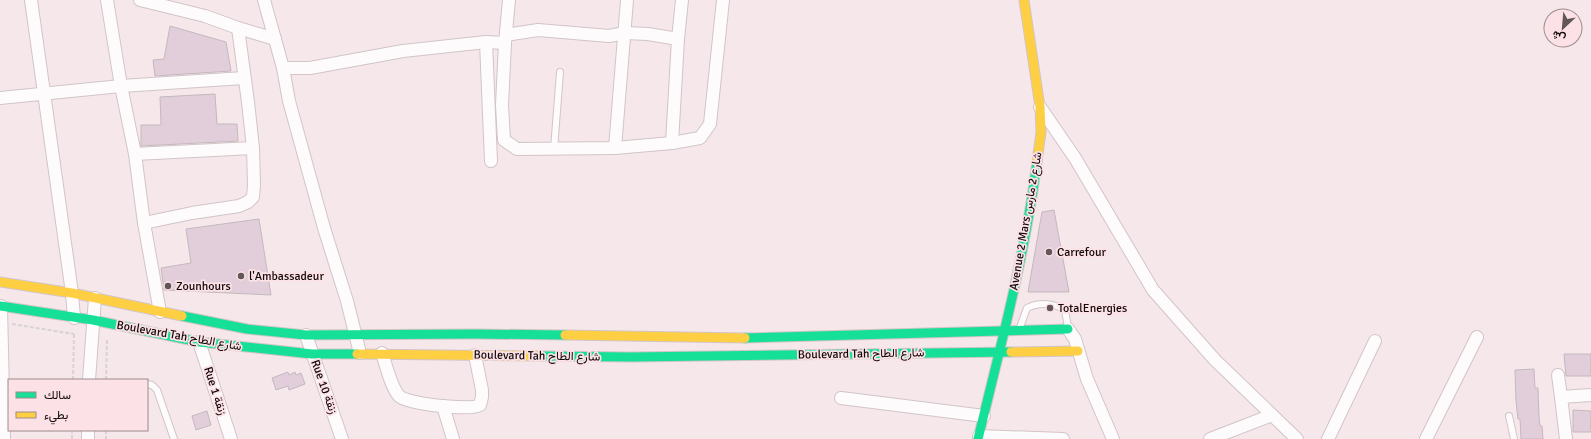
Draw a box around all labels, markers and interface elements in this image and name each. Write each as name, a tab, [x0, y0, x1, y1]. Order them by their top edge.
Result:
north arrow	[1543, 8, 1583, 48]
text: ش	[1550, 28, 1568, 45]
street label: Avenue 2 Mars شارع 2 مارس	[1006, 151, 1047, 292]
place label: Carrefour	[1057, 245, 1107, 260]
marker: Carrefour	[1044, 247, 1054, 257]
place label: l'Ambassadeur	[249, 269, 324, 284]
marker: l'Ambassadeur	[236, 271, 246, 281]
place label: Zounhours	[176, 279, 231, 294]
marker: Zounhours	[163, 281, 173, 291]
place label: TotalEnergies	[1058, 301, 1127, 316]
marker: TotalEnergies	[1045, 303, 1055, 313]
street label: Boulevard Tah شارع الطاح	[115, 318, 243, 355]
street label: Boulevard Tah شارع الطاح	[798, 345, 925, 364]
street label: Boulevard Tah شارع الطاح	[473, 347, 600, 366]
street label: Rue 10 زنقة	[307, 358, 341, 416]
street label: Rue 1 زنقة	[200, 365, 230, 417]
legend	[8, 379, 148, 431]
text: سالك	[44, 388, 71, 403]
text: بطيء	[44, 408, 68, 425]

